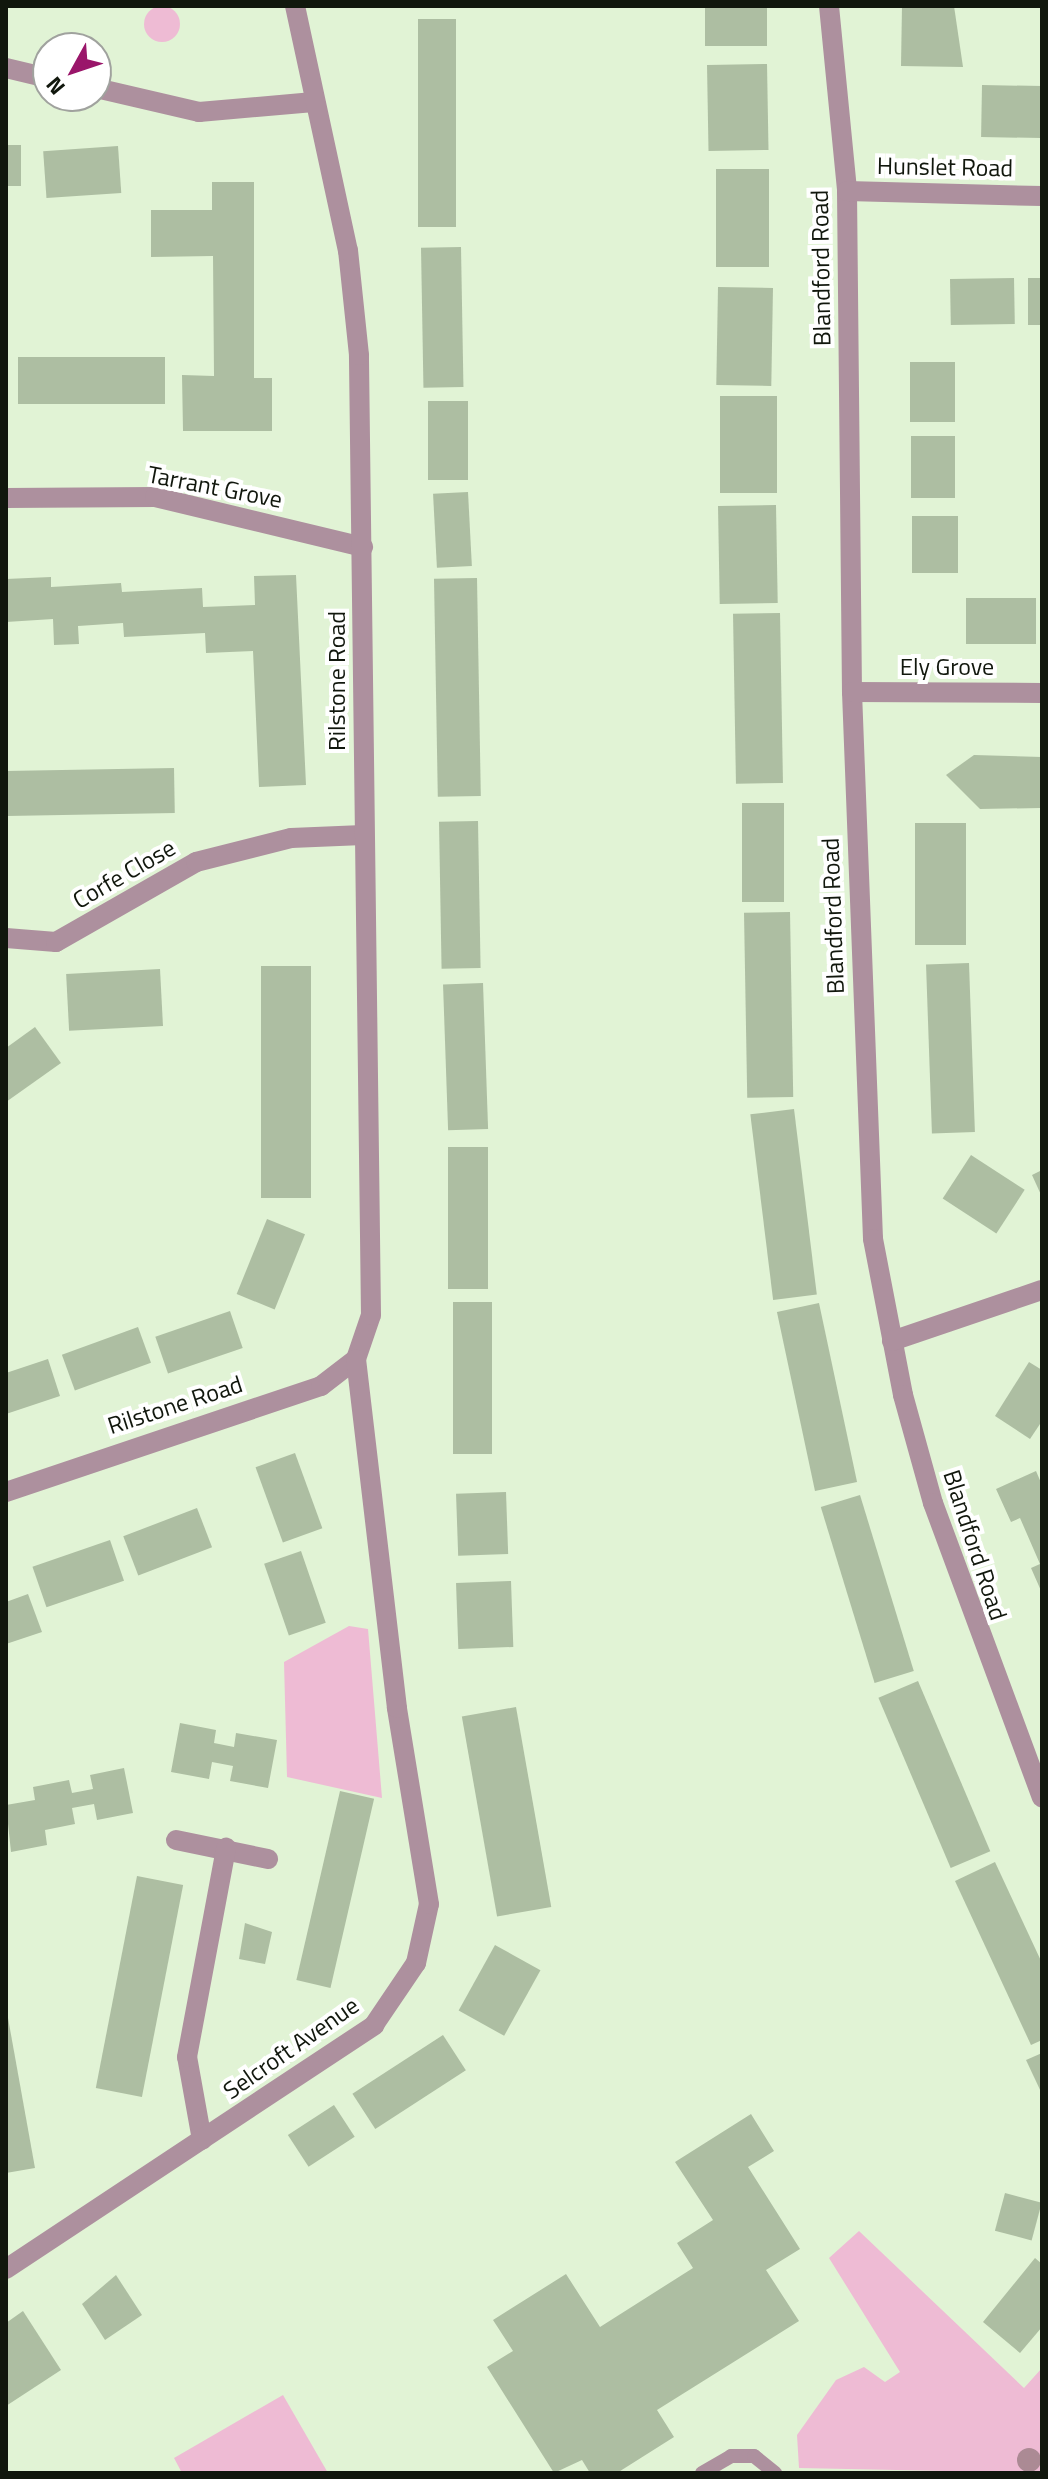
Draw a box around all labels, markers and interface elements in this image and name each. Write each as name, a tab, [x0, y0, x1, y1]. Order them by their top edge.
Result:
north arrow	[32, 32, 112, 112]
text: N	[37, 69, 73, 103]
street label: Hunslet Road	[877, 151, 1013, 183]
street label: Blandford Road	[805, 190, 837, 346]
street label: Tarrant Grove	[145, 460, 285, 514]
street label: Rilstone Road	[323, 611, 351, 751]
street label: Ely Grove	[900, 653, 994, 681]
street label: Corfe Close	[68, 833, 180, 915]
street label: Blandford Road	[816, 837, 850, 995]
street label: Rilstone Road	[104, 1370, 246, 1440]
street label: Blandford Road	[937, 1466, 1013, 1624]
street label: Selcroft Avenue	[218, 1991, 364, 2105]

